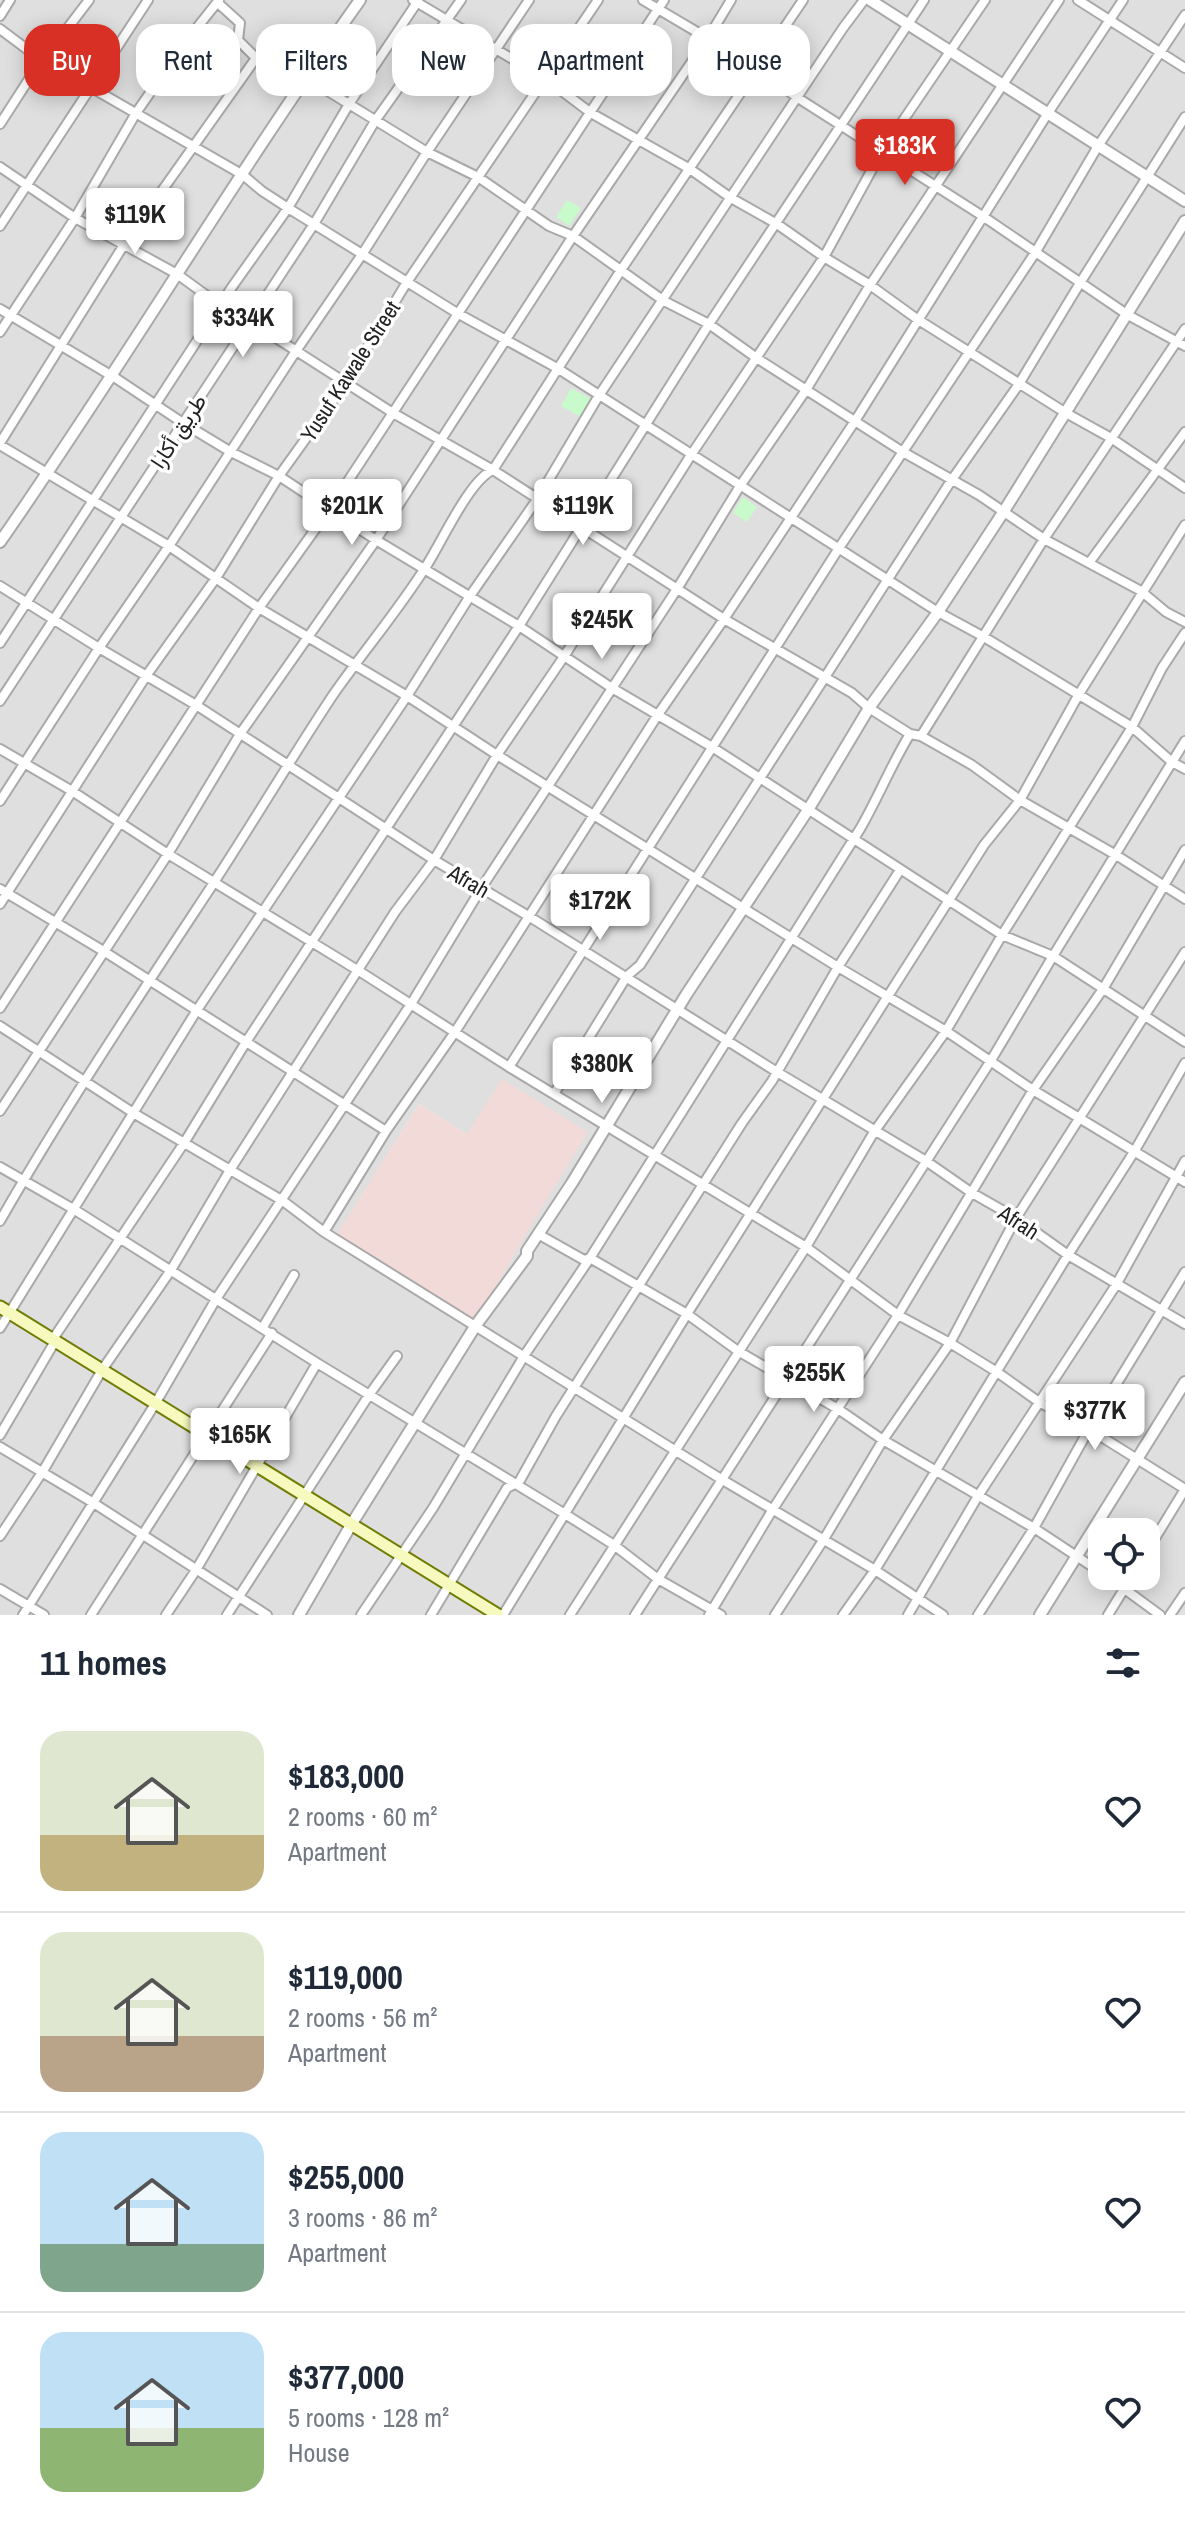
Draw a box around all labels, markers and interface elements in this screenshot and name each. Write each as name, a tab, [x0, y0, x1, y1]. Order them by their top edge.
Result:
chip: Buy	[24, 24, 120, 96]
chip: Rent	[136, 24, 240, 96]
chip: Filters	[256, 24, 376, 96]
chip: New	[392, 24, 494, 96]
chip: Apartment	[510, 24, 672, 96]
chip: House	[688, 24, 810, 96]
pin: $183K	[849, 119, 961, 187]
text: $183K	[874, 127, 936, 162]
pin: $119K	[79, 188, 191, 256]
text: $119K	[104, 196, 166, 231]
pin: $334K	[187, 291, 299, 359]
street label: Yusuf Kawale Street	[293, 295, 407, 447]
text: $334K	[212, 299, 274, 334]
street label: طريق أكارا	[143, 388, 213, 474]
pin: $201K	[296, 479, 408, 547]
pin: $119K	[527, 479, 639, 547]
text: $201K	[321, 487, 383, 522]
text: $119K	[552, 487, 614, 522]
pin: $245K	[546, 593, 658, 661]
text: $245K	[571, 601, 633, 636]
street label: Afrah	[442, 857, 495, 905]
pin: $172K	[544, 874, 656, 942]
text: $172K	[569, 882, 631, 917]
pin: $380K	[546, 1037, 658, 1105]
text: $380K	[571, 1045, 633, 1080]
street label: Afrah	[992, 1197, 1045, 1246]
pin: $255K	[758, 1346, 870, 1414]
text: $255K	[783, 1354, 845, 1389]
pin: $377K	[1039, 1384, 1151, 1452]
text: $377K	[1064, 1392, 1126, 1427]
pin: $165K	[184, 1408, 296, 1476]
text: $165K	[209, 1416, 271, 1451]
map controls	[1088, 1518, 1160, 1590]
button: locate	[1088, 1518, 1160, 1590]
text: 11 homes	[40, 1640, 167, 1686]
icon: filters	[1101, 1641, 1145, 1685]
text: $183,000	[288, 1753, 404, 1799]
icon: home	[104, 1763, 200, 1859]
icon: heart	[1101, 1789, 1145, 1833]
text: 2 rooms · 60 m²	[288, 1799, 437, 1834]
text: Apartment	[288, 1834, 386, 1869]
text: $119,000	[288, 1954, 403, 2000]
icon: home	[104, 1964, 200, 2060]
icon: heart	[1101, 1990, 1145, 2034]
text: 2 rooms · 56 m²	[288, 2000, 437, 2035]
text: Apartment	[288, 2035, 386, 2070]
text: $255,000	[288, 2154, 404, 2200]
icon: home	[104, 2164, 200, 2260]
icon: heart	[1101, 2190, 1145, 2234]
text: 3 rooms · 86 m²	[288, 2200, 437, 2235]
text: Apartment	[288, 2235, 386, 2270]
text: $377,000	[288, 2354, 404, 2400]
icon: home	[104, 2364, 200, 2460]
icon: heart	[1101, 2390, 1145, 2434]
text: 5 rooms · 128 m²	[288, 2400, 449, 2435]
text: House	[288, 2435, 350, 2470]

